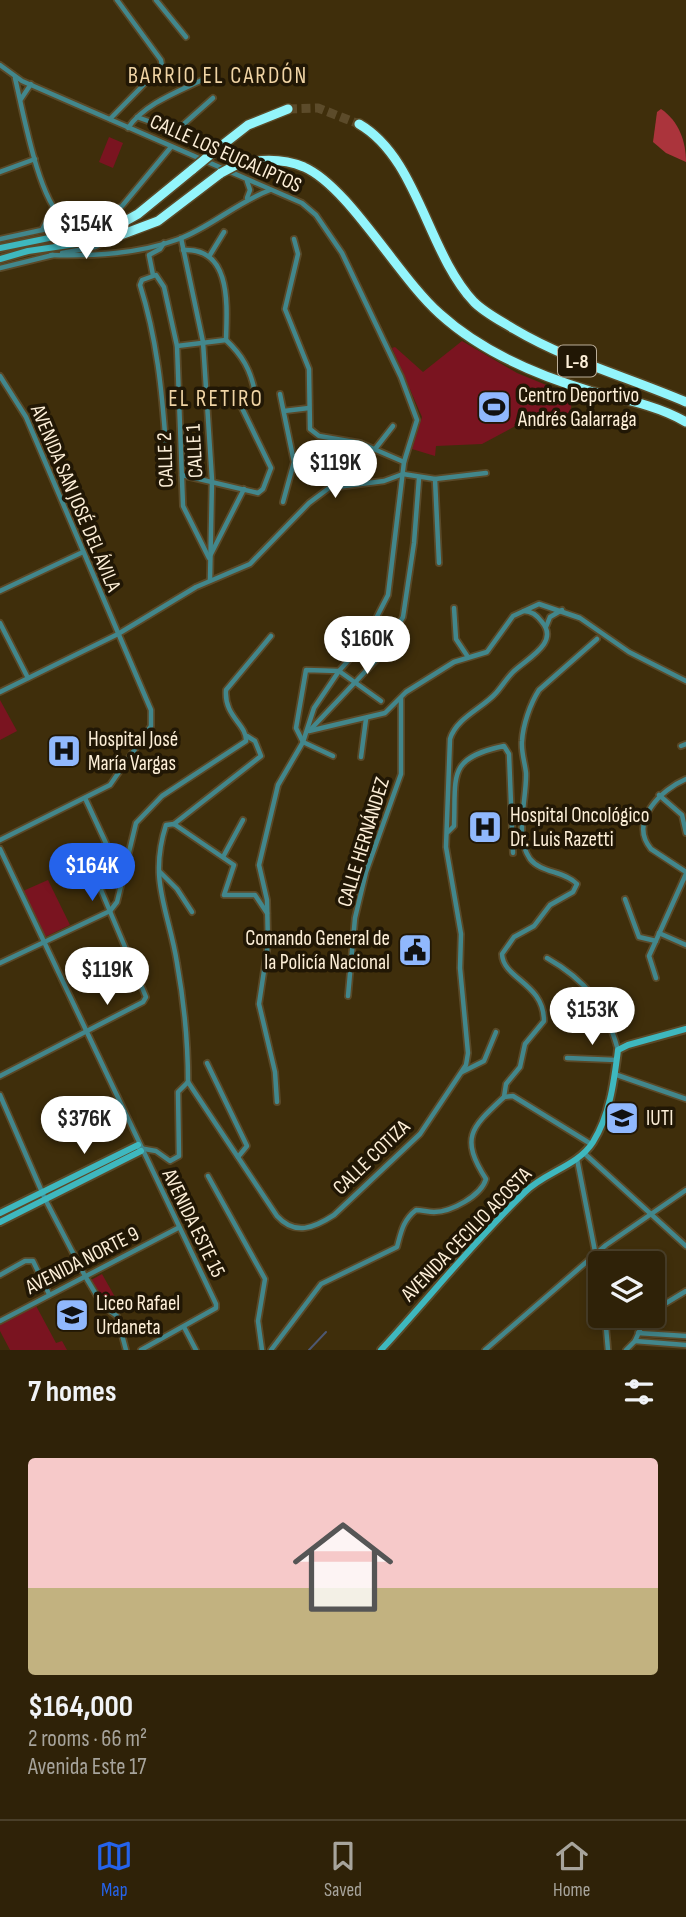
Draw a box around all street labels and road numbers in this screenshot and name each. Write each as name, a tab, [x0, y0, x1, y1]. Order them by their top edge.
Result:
street label: CALLE LOS EUCALIPTOS	[146, 109, 305, 198]
road number: L-8	[558, 346, 596, 376]
street label: AVENIDA SAN JOSÉ DEL ÁVILA	[24, 400, 127, 596]
street label: CALLE 1	[181, 423, 208, 479]
street label: CALLE 2	[152, 432, 179, 488]
street label: CALLE HERNÁNDEZ	[332, 774, 395, 910]
street label: CALLE COTIZA	[328, 1114, 416, 1200]
street label: AVENIDA CECILIO ACOSTA	[395, 1161, 538, 1307]
street label: AVENIDA ESTE 15	[156, 1164, 231, 1282]
street label: AVENIDA NORTE 9	[20, 1221, 143, 1300]

